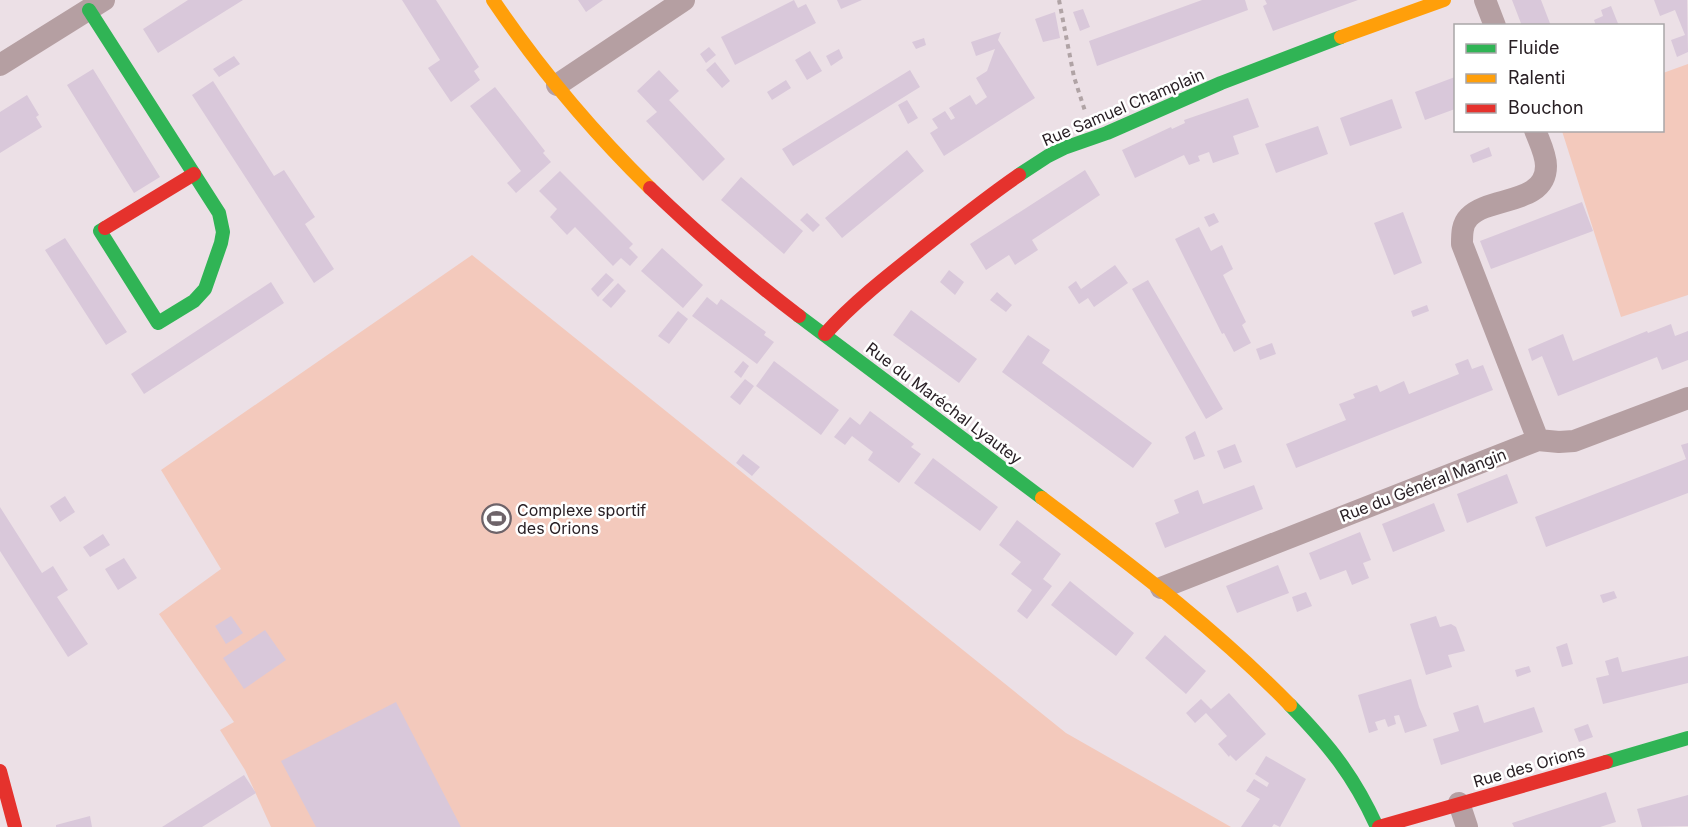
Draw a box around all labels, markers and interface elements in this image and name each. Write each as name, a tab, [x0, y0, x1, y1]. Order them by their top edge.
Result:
legend	[1454, 24, 1664, 132]
text: Fluide	[1508, 37, 1560, 58]
street label: Rue Samuel Champlain	[1039, 64, 1207, 150]
text: Ralenti	[1508, 67, 1565, 88]
text: Bouchon	[1508, 97, 1584, 118]
street label: Rue du Maréchal Lyautey	[862, 338, 1026, 468]
street label: Rue du Général Mangin	[1337, 444, 1509, 526]
place label: Complexe sportif des Orions	[517, 500, 646, 538]
sports icon: Complexe sportif des Orions	[480, 503, 512, 535]
street label: Rue des Orions	[1471, 740, 1587, 792]

